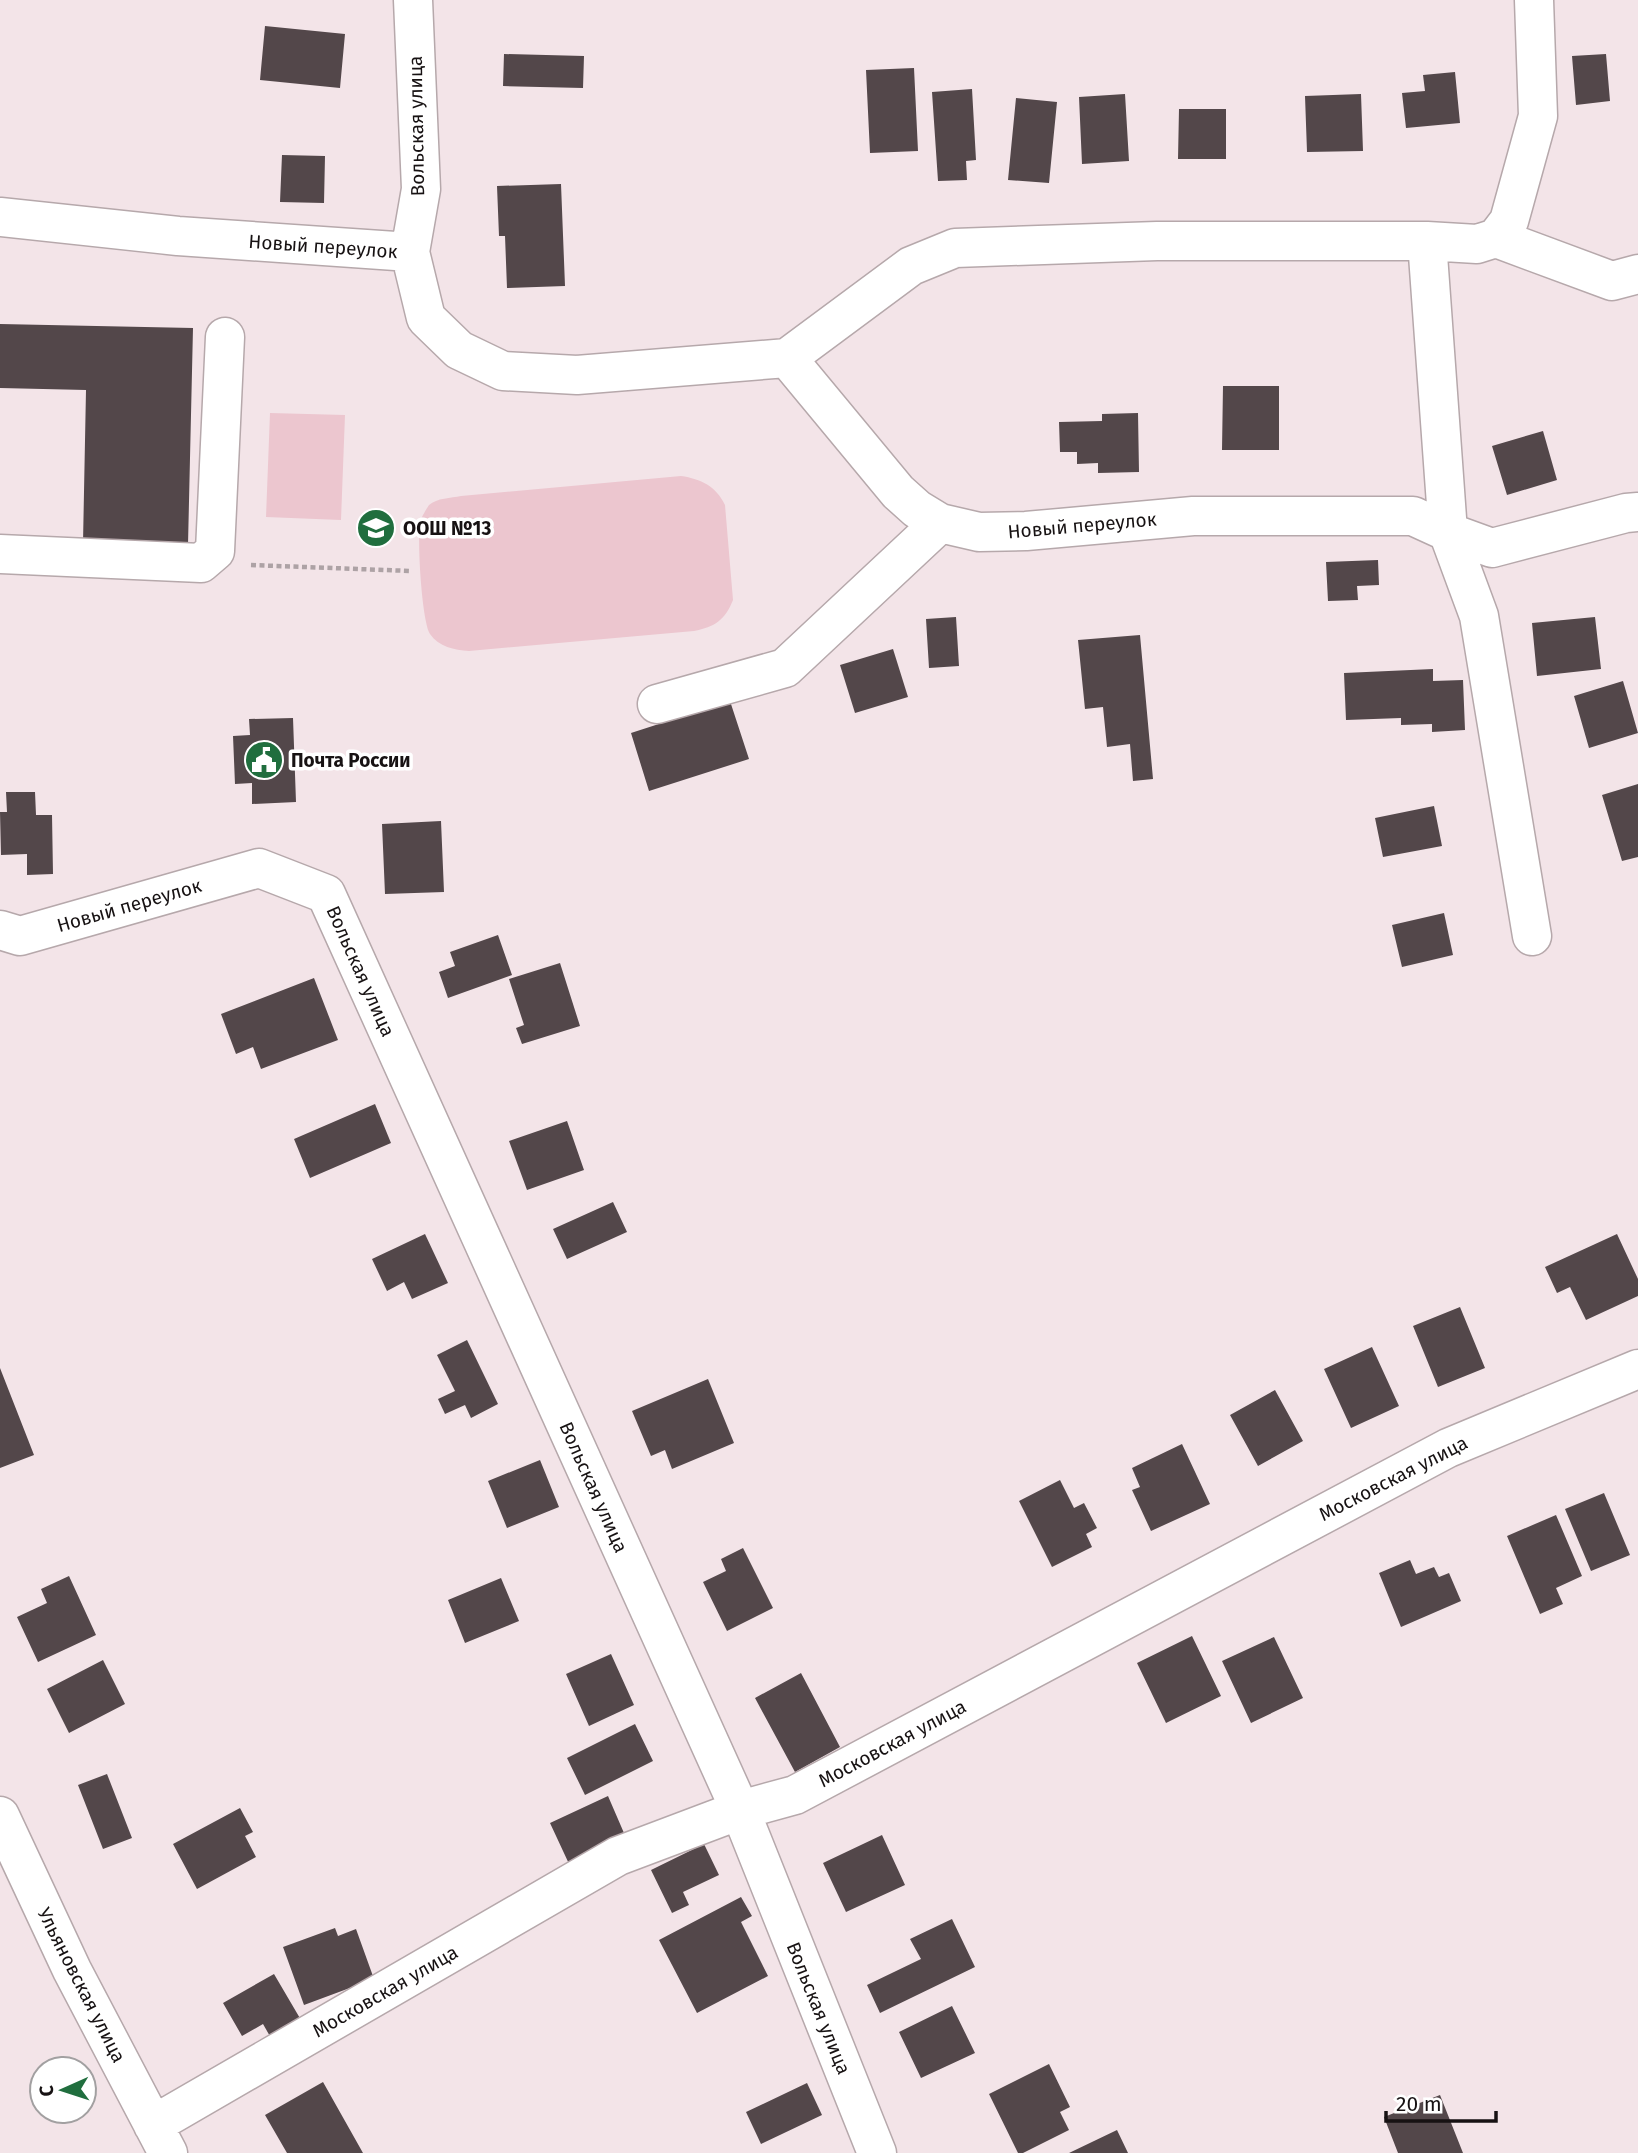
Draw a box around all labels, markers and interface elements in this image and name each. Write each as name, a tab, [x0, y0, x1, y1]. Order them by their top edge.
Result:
street label: Вольская улица	[404, 55, 429, 197]
street label: Новый переулок	[248, 230, 398, 263]
school or university icon: ООШ №13	[355, 507, 397, 549]
street label: Новый переулок	[1007, 508, 1158, 543]
place label: ООШ №13	[403, 517, 491, 540]
public building icon: Почта России	[243, 739, 285, 781]
place label: Почта России	[291, 749, 411, 772]
street label: Новый переулок	[54, 874, 204, 937]
street label: Вольская улица	[321, 902, 400, 1040]
street label: Вольская улица	[554, 1418, 633, 1556]
street label: Московская улица	[1315, 1431, 1471, 1526]
street label: Московская улица	[815, 1695, 970, 1792]
street label: Ульяновская улица	[33, 1904, 131, 2067]
street label: Вольская улица	[782, 1939, 856, 2078]
street label: Московская улица	[309, 1941, 462, 2042]
north arrow	[28, 2055, 98, 2125]
scale bar	[1386, 2080, 1496, 2124]
text: С	[35, 2085, 58, 2097]
text: 20 m	[1396, 2091, 1442, 2117]

